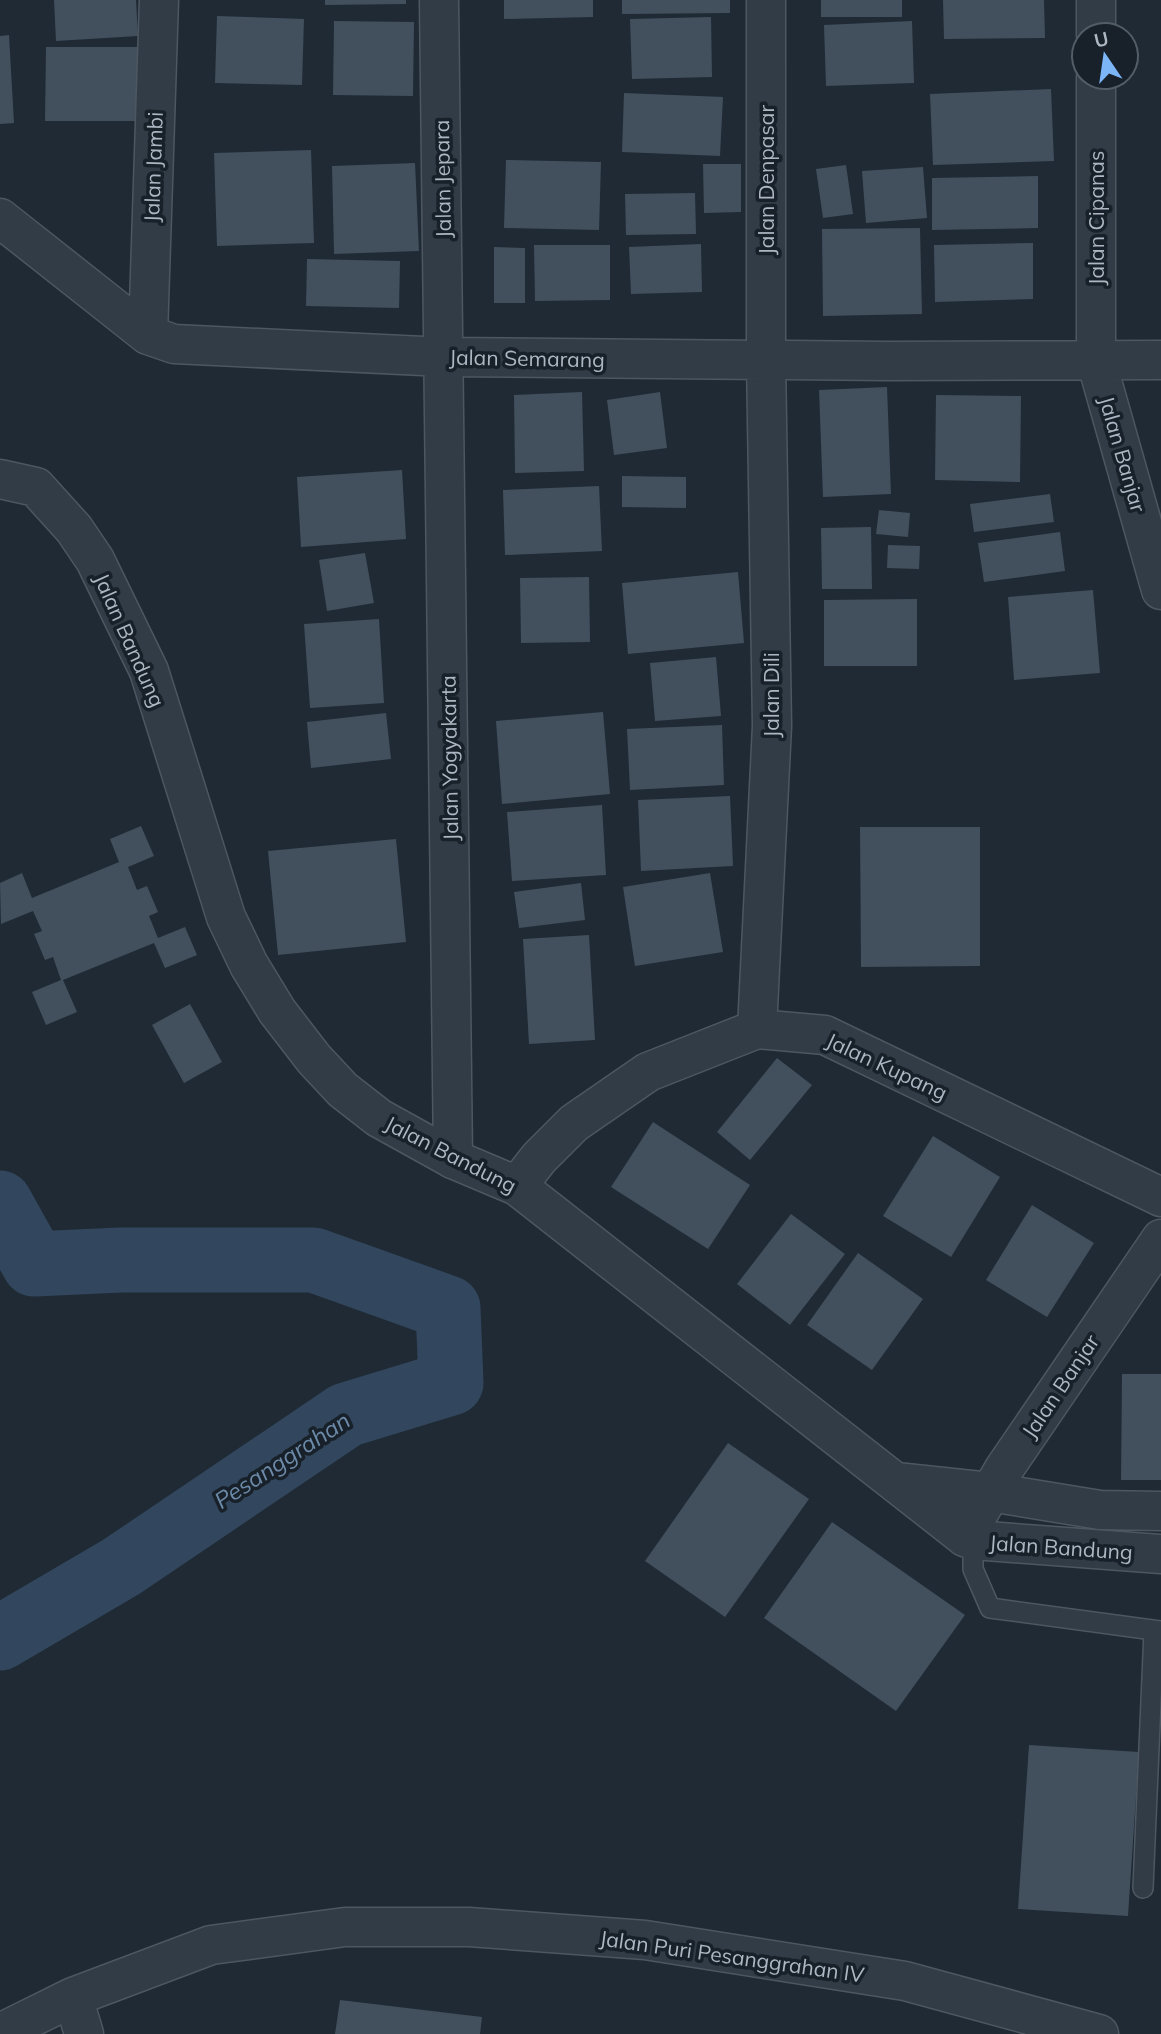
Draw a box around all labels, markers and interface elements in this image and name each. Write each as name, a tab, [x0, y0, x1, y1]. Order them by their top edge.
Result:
north arrow	[1070, 21, 1140, 91]
text: U	[1092, 26, 1111, 53]
street label: Jalan Denpasar	[753, 105, 779, 255]
street label: Jalan Jambi	[138, 111, 168, 223]
street label: Jalan Jepara	[428, 120, 456, 238]
street label: Jalan Cipanas	[1083, 151, 1109, 285]
street label: Jalan Semarang	[449, 344, 605, 372]
street label: Jalan Banjar	[1094, 393, 1152, 515]
street label: Jalan Bandung	[89, 569, 171, 711]
street label: Jalan Dili	[758, 652, 784, 738]
street label: Jalan Yogyakarta	[435, 675, 463, 841]
street label: Jalan Kupang	[822, 1027, 952, 1105]
street label: Jalan Bandung	[381, 1110, 521, 1198]
street label: Jalan Banjar	[1016, 1329, 1104, 1443]
water label: Pesanggrahan	[209, 1405, 355, 1515]
street label: Jalan Bandung	[988, 1529, 1134, 1565]
street label: Jalan Puri Pesanggrahan IV	[598, 1925, 866, 1987]

